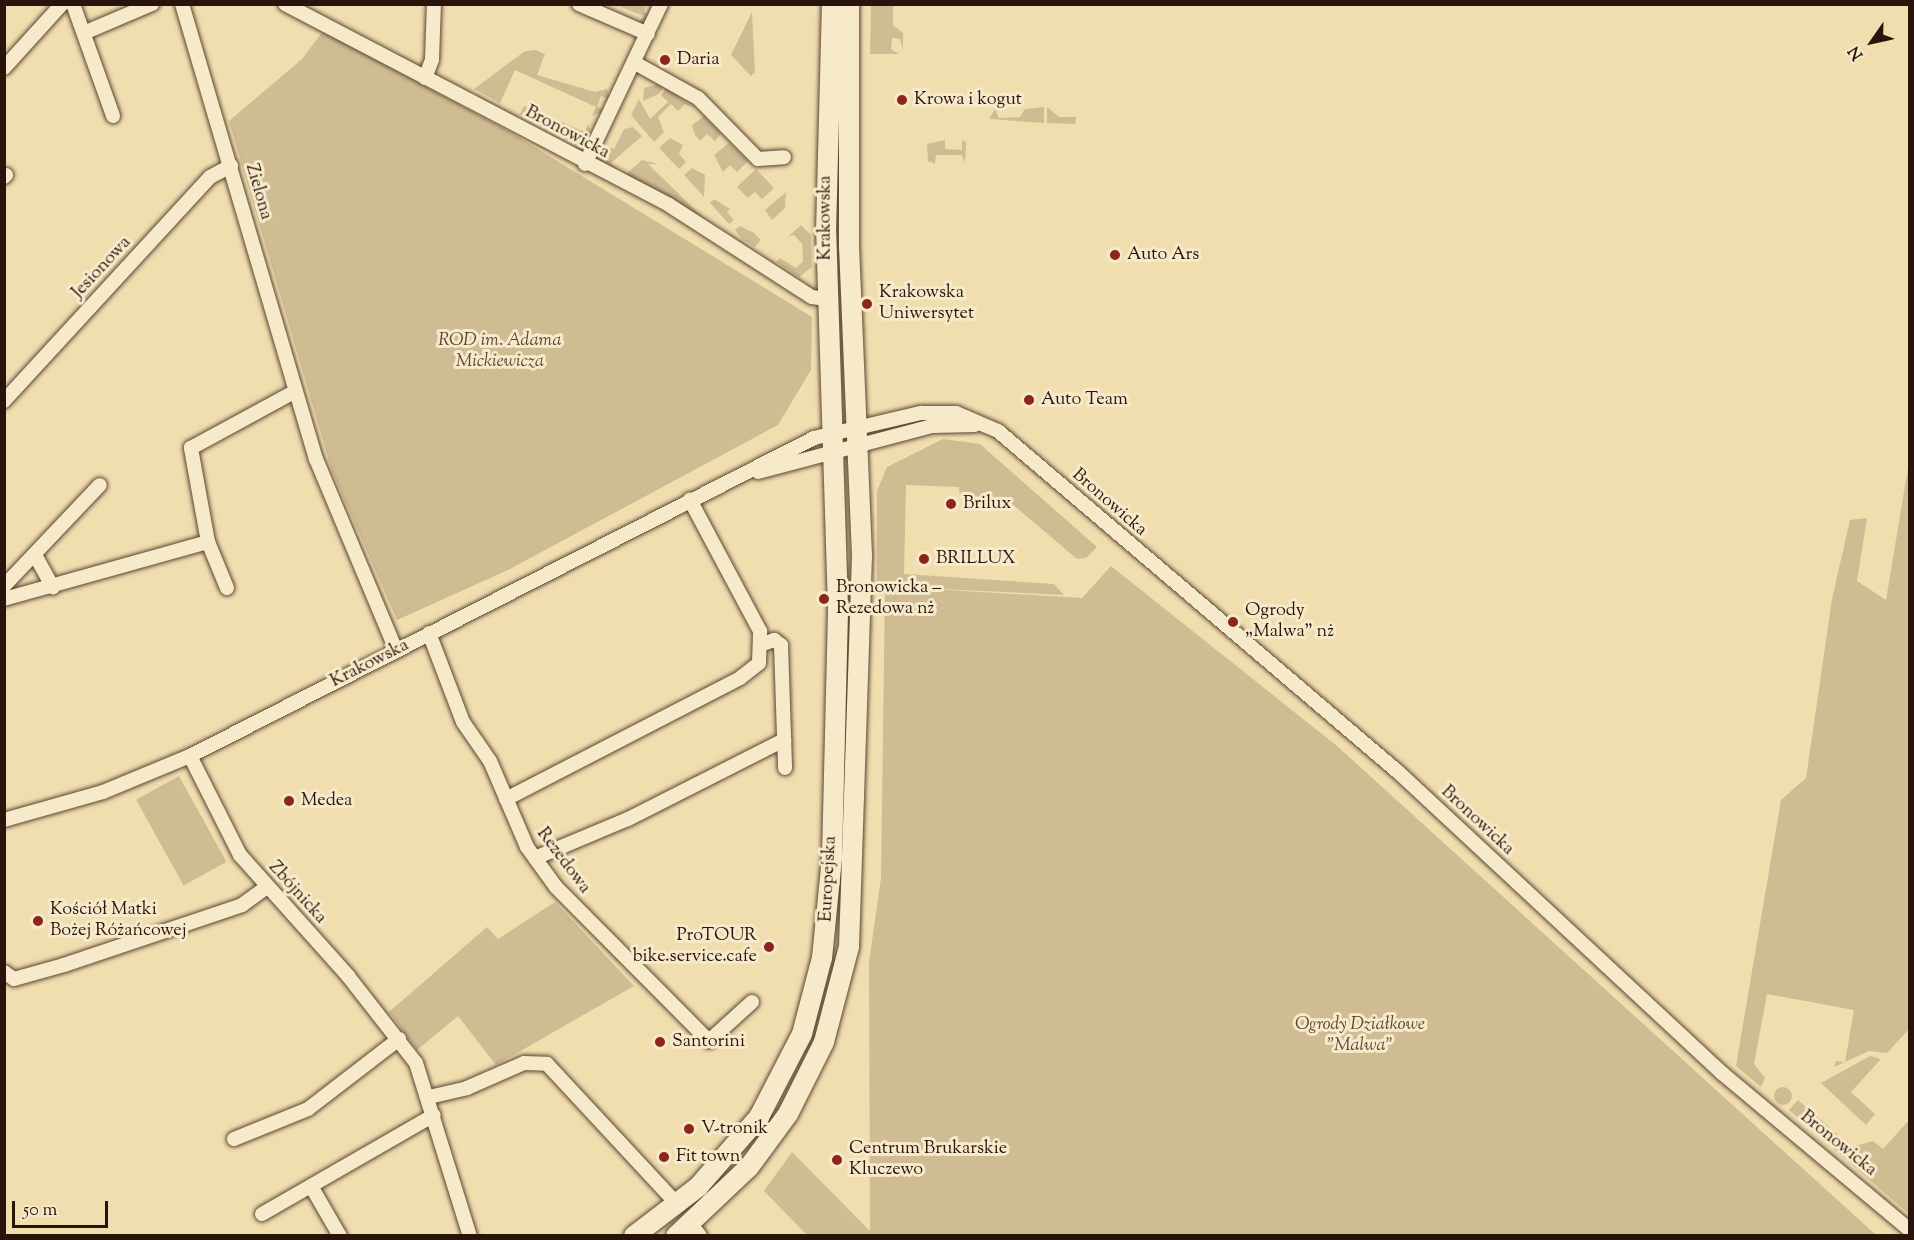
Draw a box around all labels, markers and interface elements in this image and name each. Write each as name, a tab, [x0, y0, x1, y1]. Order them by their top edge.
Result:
north arrow	[1842, 12, 1902, 72]
text: N	[1844, 41, 1870, 64]
place label: Daria	[677, 49, 719, 71]
marker: Daria	[658, 53, 672, 67]
place label: Krowa i kogut	[914, 89, 1022, 111]
marker: Krowa i kogut	[895, 93, 909, 107]
street label: Bronowicka	[521, 102, 613, 164]
street label: Zielona	[240, 162, 276, 222]
street label: Krakowska	[815, 175, 837, 261]
street label: Jesionowa	[68, 232, 136, 304]
place label: Auto Ars	[1127, 244, 1199, 266]
marker: Auto Ars	[1108, 248, 1122, 262]
place label: Krakowska Uniwersytet	[879, 283, 974, 326]
marker: Krakowska Uniwersytet	[860, 297, 874, 311]
park label: ROD im. Adama Mickiewicza	[438, 331, 562, 374]
place label: Auto Team	[1041, 389, 1128, 411]
marker: Auto Team	[1022, 393, 1036, 407]
street label: Bronowicka	[1067, 465, 1151, 541]
place label: Brilux	[963, 493, 1011, 515]
marker: Brilux	[944, 497, 958, 511]
place label: BRILLUX	[936, 548, 1016, 570]
marker: BRILLUX	[917, 552, 931, 566]
place label: Bronowicka – Rezedowa nż	[836, 578, 941, 620]
marker: Bronowicka – Rezedowa nż	[817, 592, 831, 606]
place label: Ogrody „Malwa” nż	[1245, 601, 1334, 644]
marker: Ogrody „Malwa” nż	[1226, 615, 1240, 629]
street label: Krakowska	[327, 635, 413, 693]
street label: Bronowicka	[1436, 782, 1518, 860]
place label: Medea	[301, 790, 352, 812]
marker: Medea	[282, 794, 296, 808]
street label: Rezedowa	[531, 824, 595, 898]
street label: Europejska	[816, 835, 842, 923]
street label: Zbójnicka	[263, 857, 331, 929]
place label: Kościół Matki Bożej Różańcowej	[50, 900, 187, 942]
marker: Kościół Matki Bożej Różańcowej	[31, 914, 45, 928]
place label: ProTOUR bike.service.cafe	[633, 926, 757, 968]
marker: ProTOUR bike.service.cafe	[762, 940, 776, 954]
park label: Ogrody Działkowe "Malwa"	[1295, 1015, 1425, 1058]
place label: Santorini	[672, 1031, 745, 1053]
marker: Santorini	[653, 1035, 667, 1049]
street label: Bronowicka	[1795, 1107, 1881, 1181]
place label: V-tronik	[701, 1118, 768, 1140]
marker: V-tronik	[682, 1122, 696, 1136]
place label: Centrum Brukarskie Kluczewo	[849, 1139, 1007, 1182]
place label: Fit town	[676, 1146, 740, 1168]
marker: Fit town	[657, 1150, 671, 1164]
marker: Centrum Brukarskie Kluczewo	[830, 1153, 844, 1167]
scale bar	[15, 1189, 111, 1227]
text: 50 m	[23, 1198, 57, 1224]

